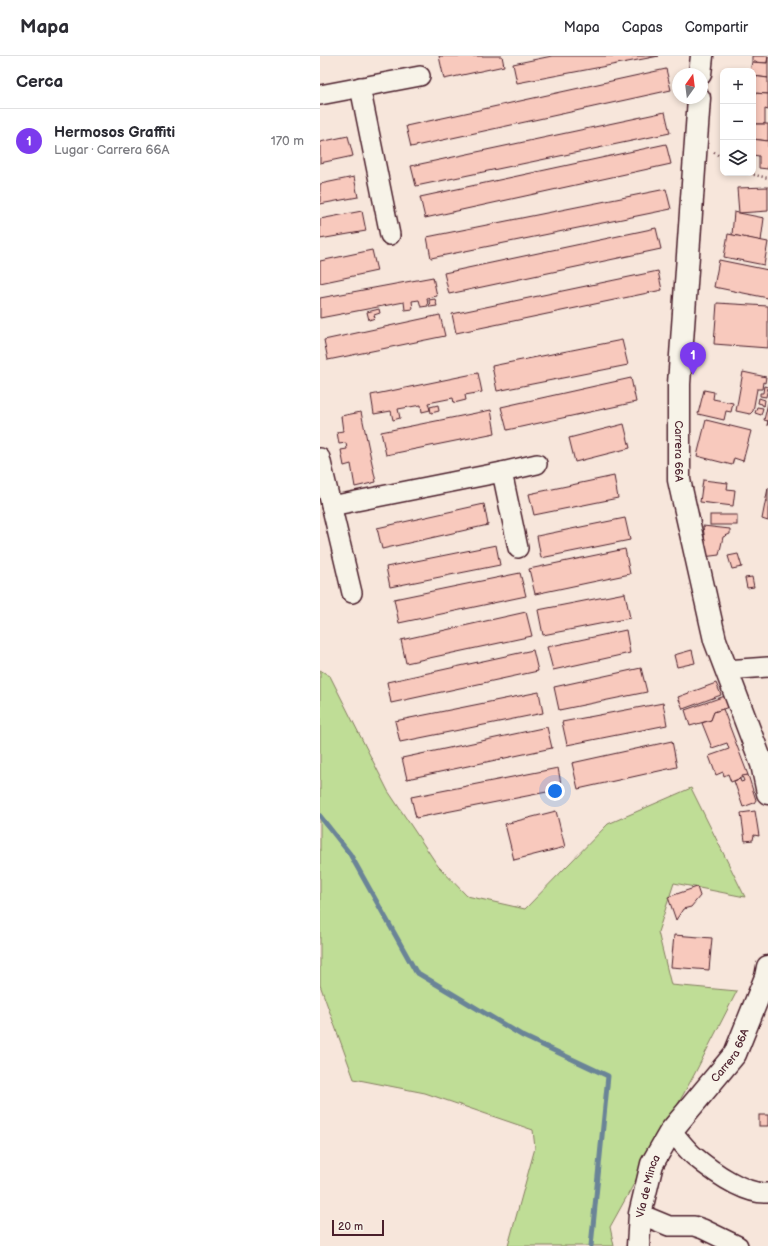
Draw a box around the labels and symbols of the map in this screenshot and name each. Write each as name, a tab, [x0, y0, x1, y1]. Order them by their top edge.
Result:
north arrow	[672, 68, 708, 104]
pin: 1	[680, 342, 706, 375]
street label: Carrera 66A	[673, 421, 686, 482]
your location	[545, 781, 565, 801]
street label: Carrera 66A	[708, 1026, 751, 1085]
street label: Vía de Minca	[633, 1152, 663, 1218]
scale bar	[332, 1218, 384, 1237]

